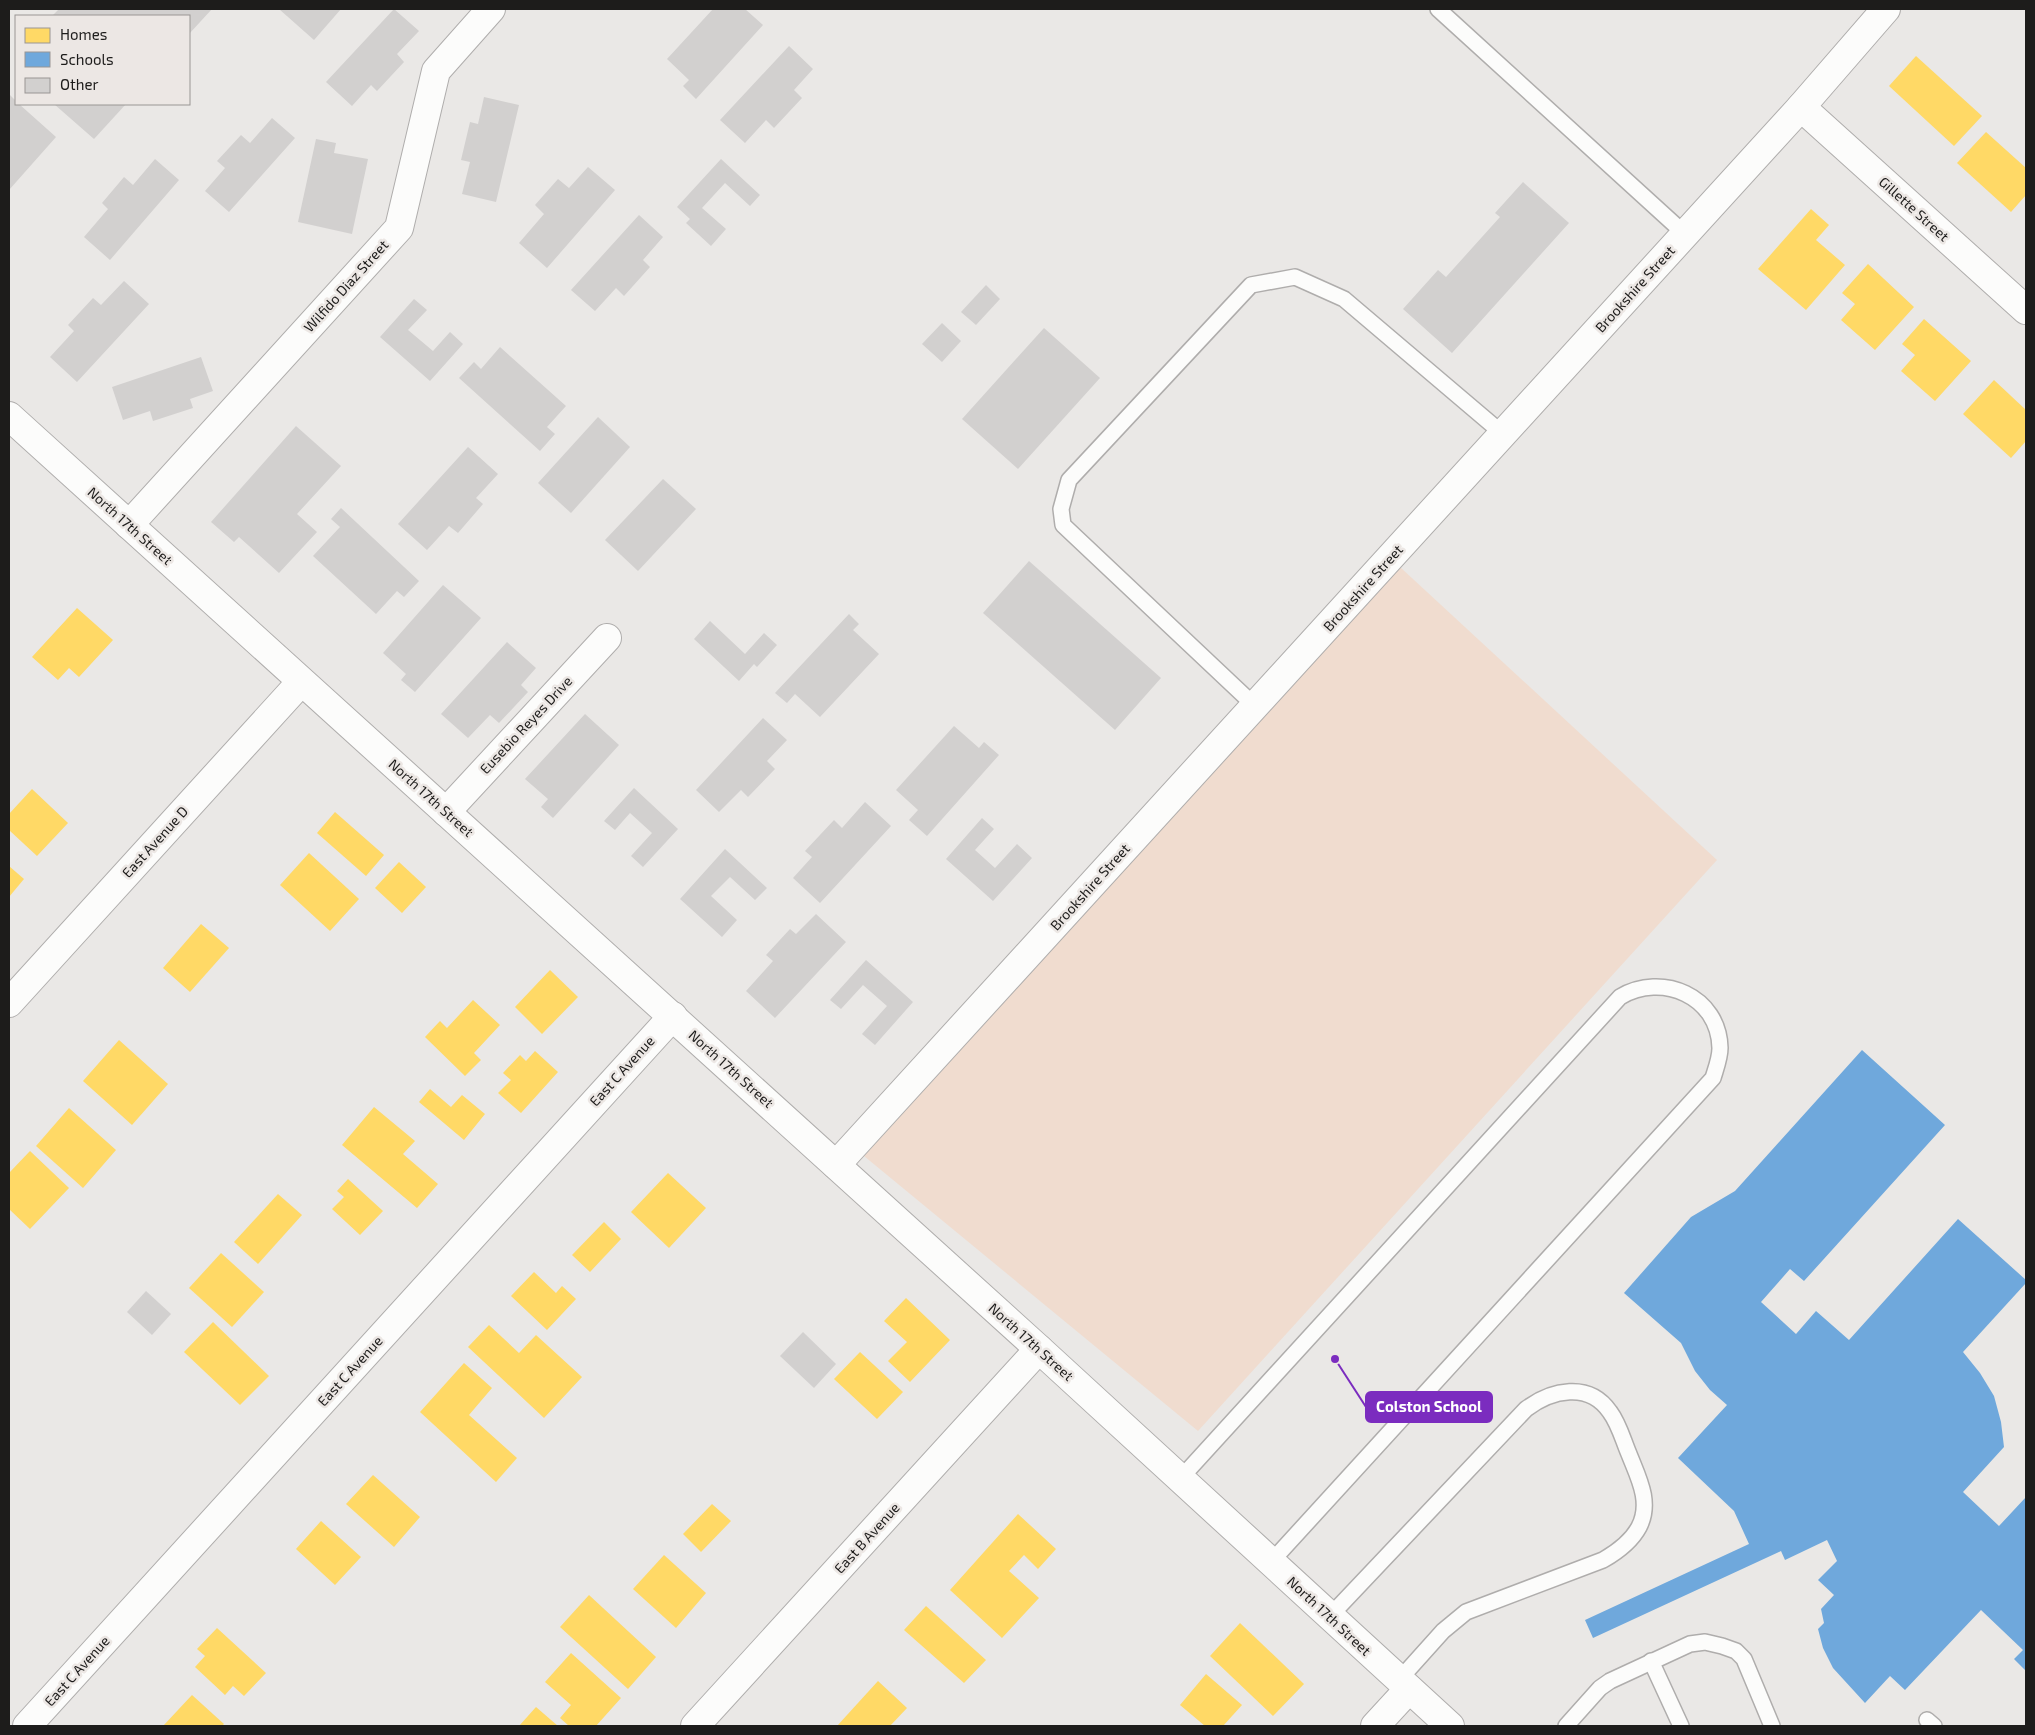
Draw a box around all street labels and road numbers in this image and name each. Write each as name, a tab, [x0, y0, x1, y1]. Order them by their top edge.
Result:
street label: Gillette Street	[1876, 173, 1953, 244]
street label: Wilfido Diaz Street	[300, 236, 391, 335]
street label: Brookshire Street	[1591, 242, 1678, 336]
street label: North 17th Street	[84, 483, 176, 568]
street label: Brookshire Street	[1319, 541, 1406, 635]
street label: Eusebio Reyes Drive	[476, 672, 575, 777]
street label: North 17th Street	[385, 755, 477, 840]
street label: East Avenue D	[118, 803, 191, 881]
street label: Brookshire Street	[1046, 840, 1133, 934]
street label: North 17th Street	[685, 1026, 777, 1111]
street label: East C Avenue	[586, 1032, 658, 1109]
street label: North 17th Street	[985, 1299, 1077, 1384]
street label: East C Avenue	[314, 1332, 386, 1409]
street label: East B Avenue	[830, 1499, 903, 1577]
street label: North 17th Street	[1284, 1572, 1375, 1659]
street label: East C Avenue	[41, 1632, 113, 1709]

